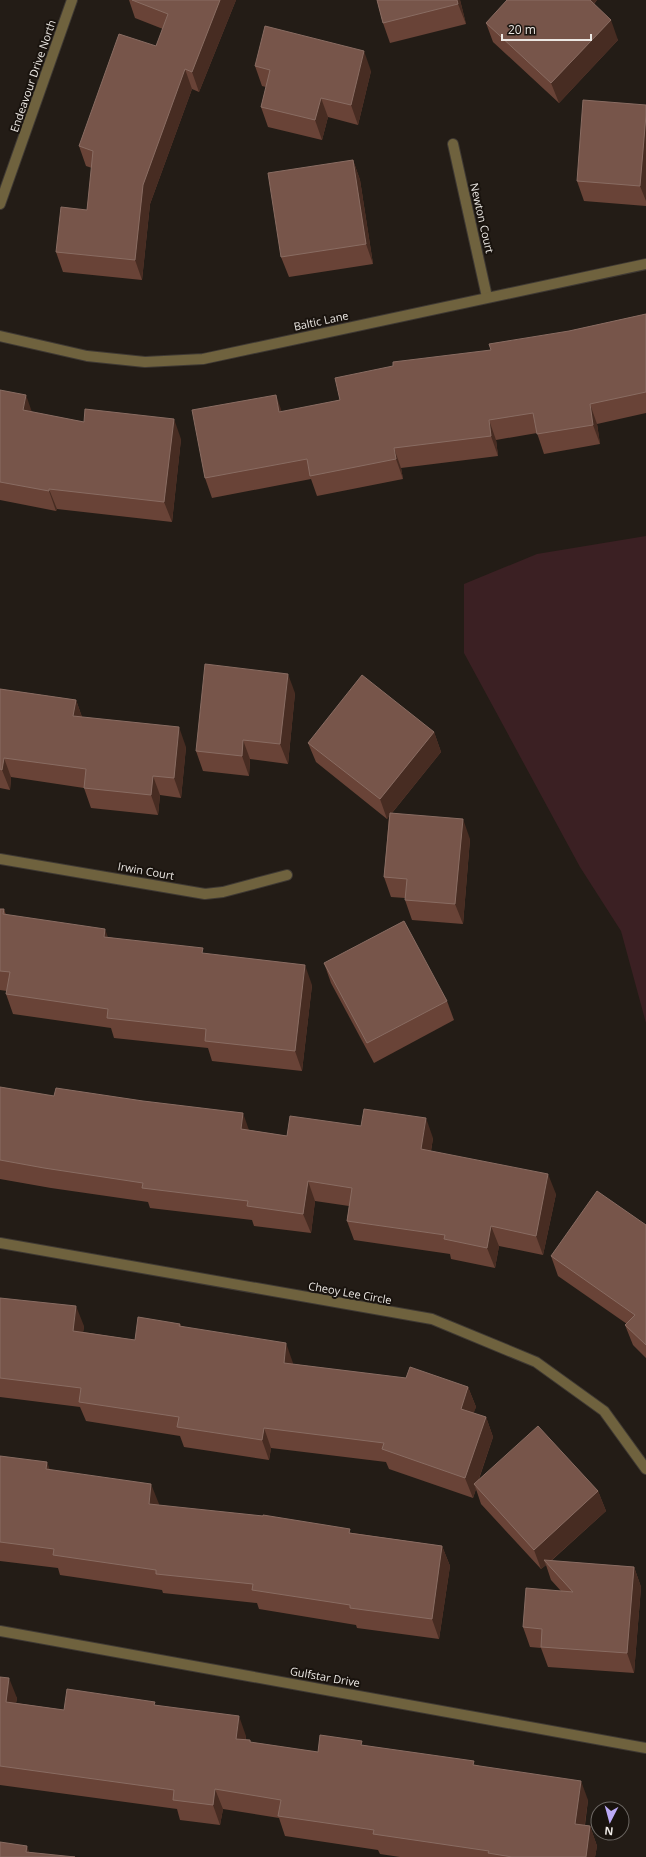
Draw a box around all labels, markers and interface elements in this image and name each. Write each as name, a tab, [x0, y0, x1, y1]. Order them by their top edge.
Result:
scale bar	[502, 16, 591, 42]
street label: Endeavour Drive North	[6, 18, 59, 134]
text: 20 m	[508, 21, 536, 38]
street label: Newton Court	[467, 181, 498, 255]
street label: Baltic Lane	[292, 307, 350, 334]
street label: Irwin Court	[117, 858, 176, 883]
street label: Cheoy Lee Circle	[307, 1278, 393, 1307]
street label: Gulfstar Drive	[289, 1663, 361, 1690]
north arrow	[590, 1801, 630, 1841]
text: N	[604, 1824, 614, 1839]

